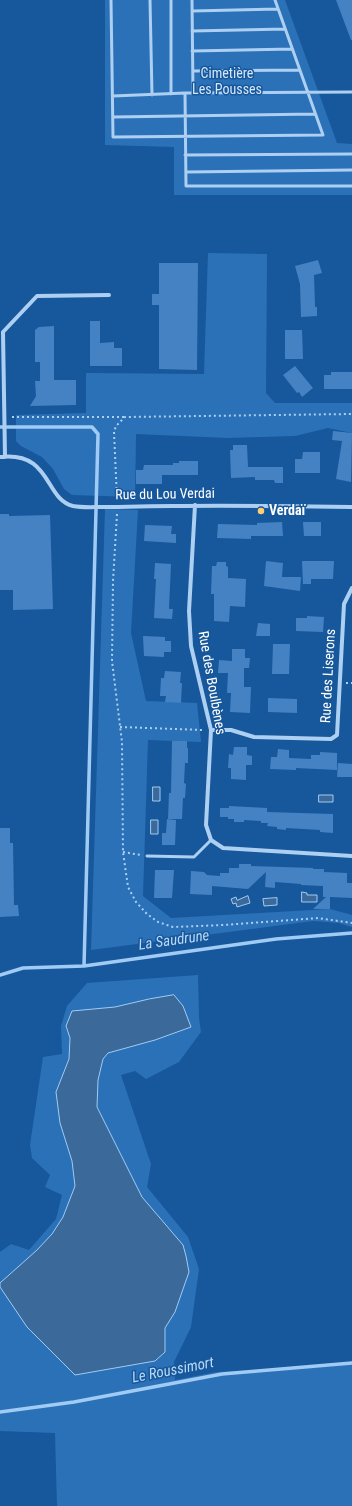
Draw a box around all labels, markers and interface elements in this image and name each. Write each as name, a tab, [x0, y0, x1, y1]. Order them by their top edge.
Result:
park label: Cimetière Les Pousses	[192, 66, 262, 98]
street label: Rue du Lou Verdai	[115, 486, 215, 504]
place label: Verdaï	[269, 503, 305, 519]
marker: Verdaï	[256, 506, 266, 516]
street label: Rue des Liserons	[318, 629, 340, 723]
street label: Rue des Boulbènes	[194, 630, 228, 736]
water label: La Saudrune	[137, 927, 211, 955]
water label: Le Roussimort	[130, 1354, 216, 1388]

